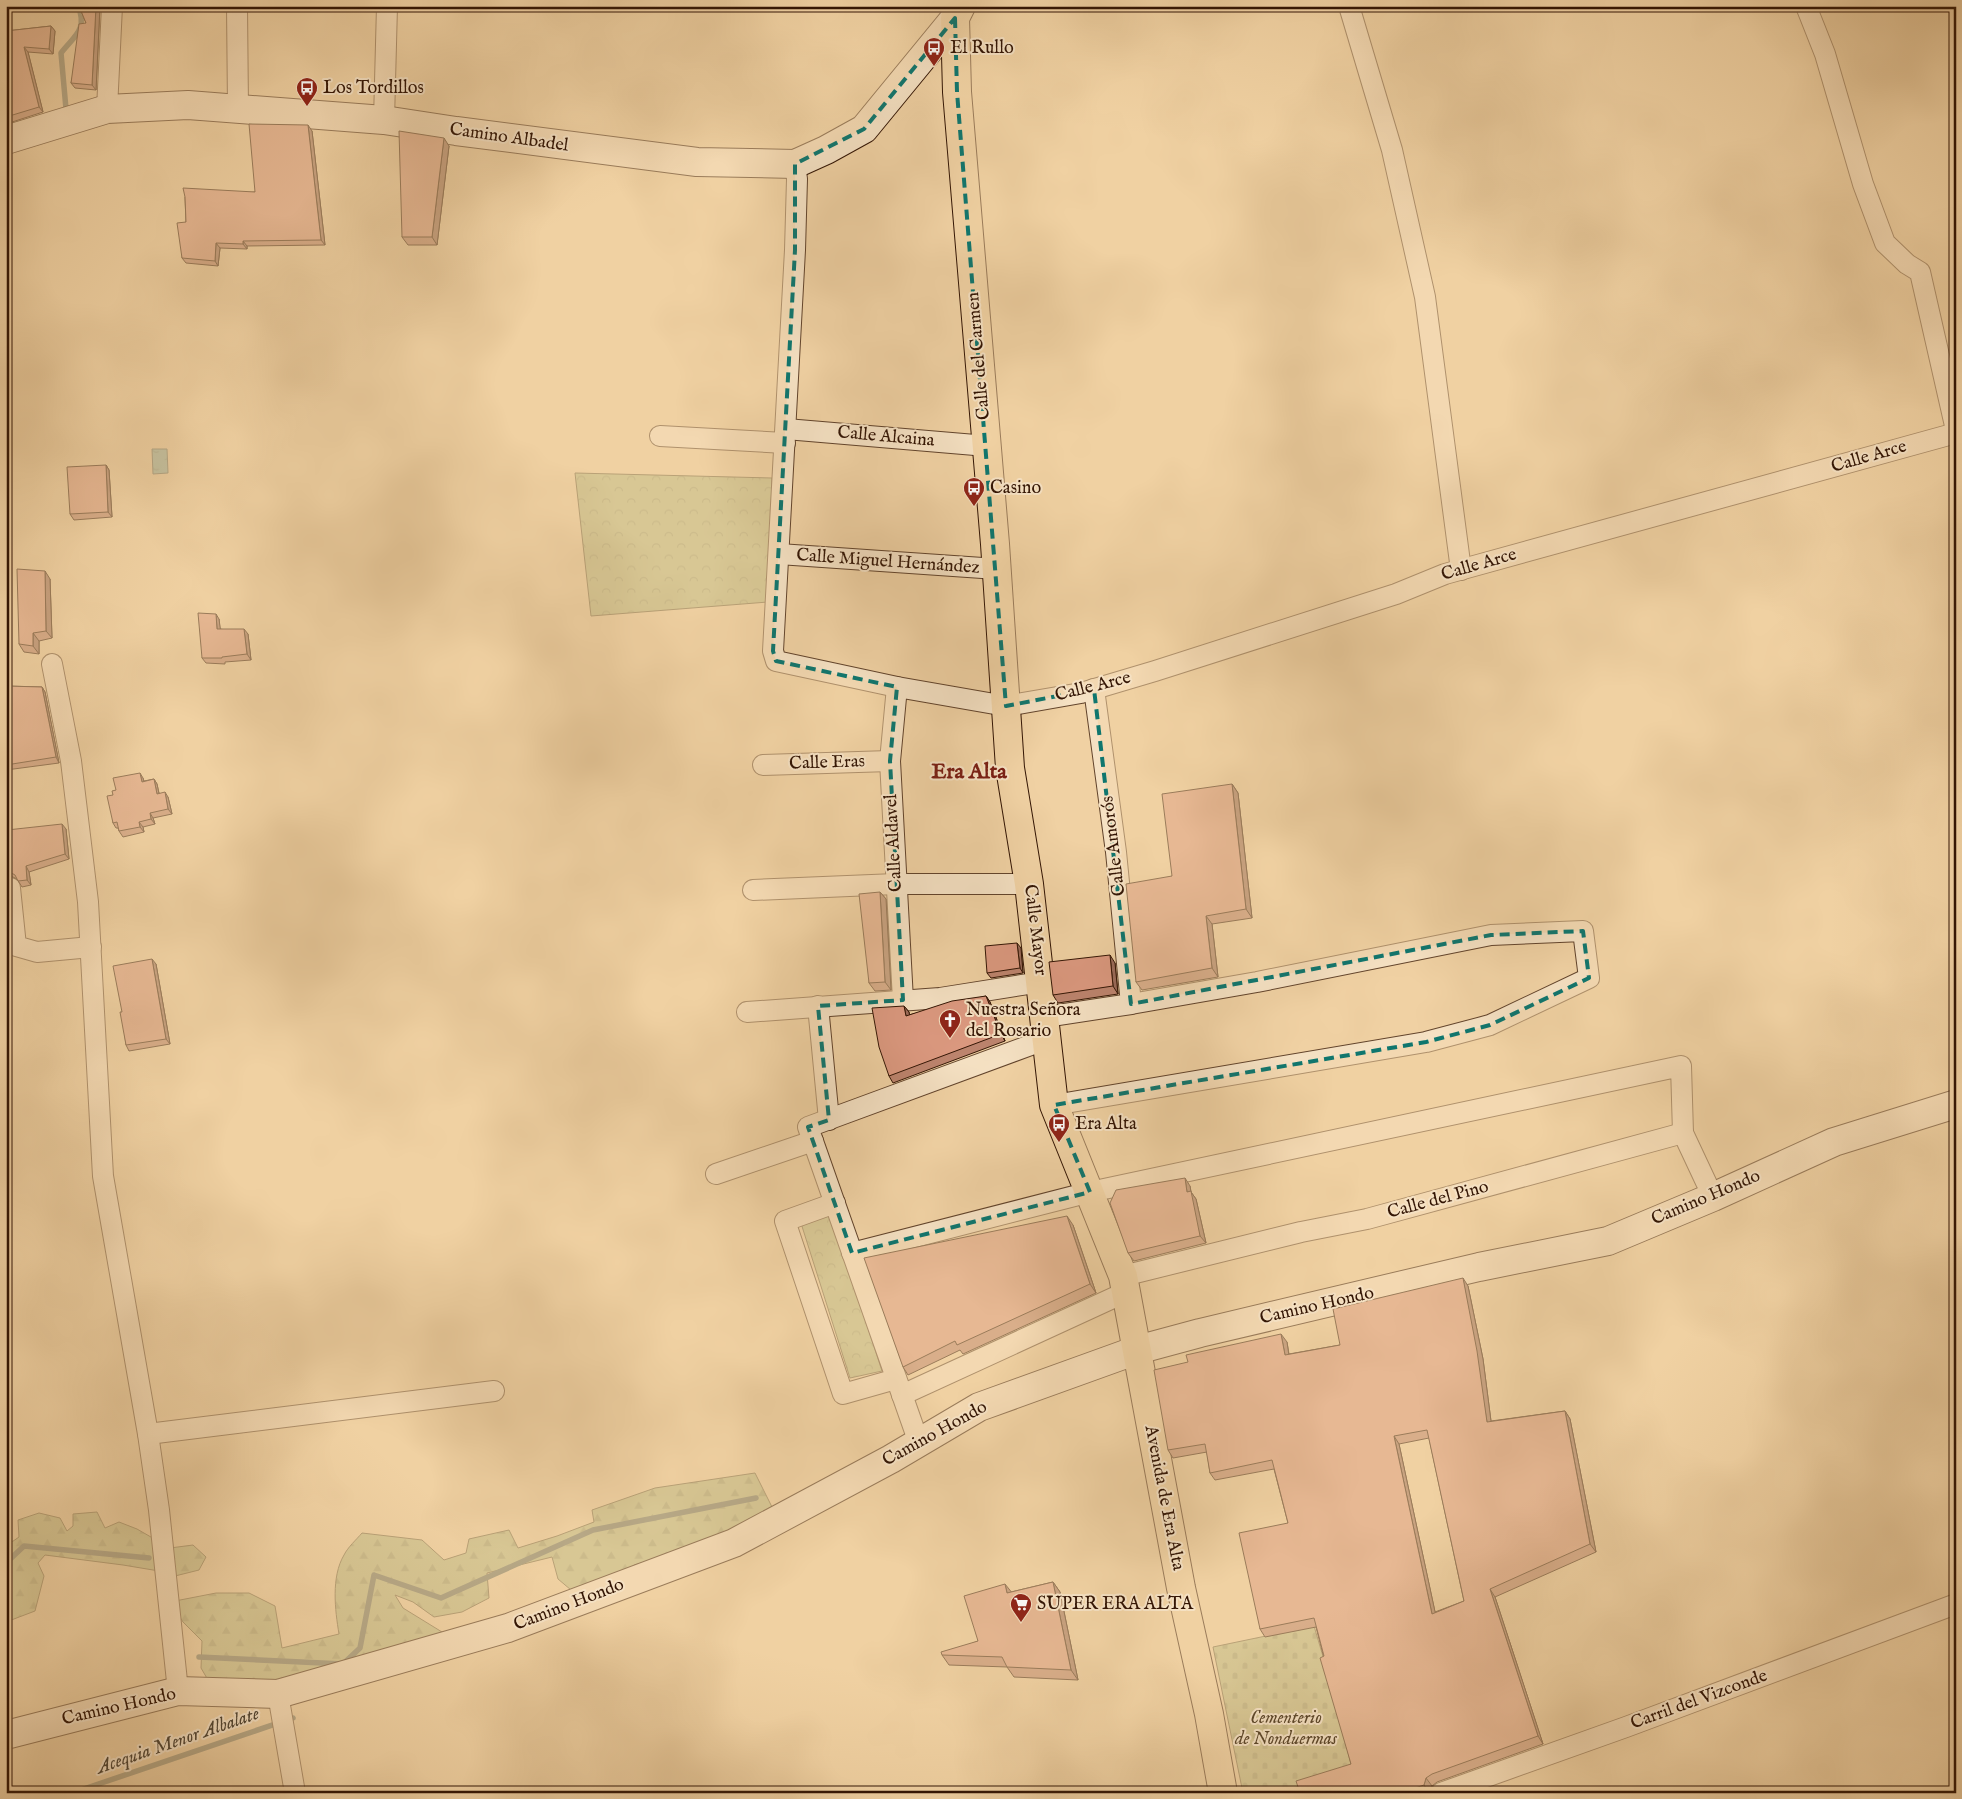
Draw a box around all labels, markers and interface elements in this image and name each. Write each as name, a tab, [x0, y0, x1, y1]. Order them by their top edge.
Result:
bus stop icon: El Rullo	[922, 36, 946, 67]
place label: El Rullo	[950, 37, 1014, 60]
bus stop icon: Los Tordillos	[295, 76, 319, 107]
place label: Los Tordillos	[323, 77, 424, 100]
street label: Camino Albadel	[448, 118, 570, 158]
street label: Calle del Carmen	[962, 291, 996, 421]
street label: Calle Alcaina	[837, 421, 936, 453]
street label: Calle Arce	[1829, 435, 1909, 479]
bus stop icon: Casino	[962, 476, 986, 507]
place label: Casino	[990, 477, 1041, 500]
street label: Calle Arce	[1439, 543, 1519, 587]
street label: Calle Miguel Hernández	[796, 544, 980, 580]
street label: Calle Arce	[1053, 666, 1133, 708]
street label: Calle Eras	[789, 750, 865, 776]
district label: Era Alta	[931, 758, 1007, 786]
street label: Calle Aldavel	[880, 793, 908, 892]
street label: Calle Amorós	[1096, 795, 1132, 897]
street label: Calle Mayor	[1018, 883, 1052, 977]
place label: Nuestra Señora del Rosario	[966, 999, 1081, 1043]
church icon: Nuestra Señora del Rosario	[938, 1008, 962, 1039]
bus stop icon: Era Alta	[1047, 1112, 1071, 1143]
place label: Era Alta	[1075, 1113, 1137, 1136]
street label: Camino Hondo	[1648, 1165, 1764, 1231]
street label: Calle del Pino	[1385, 1175, 1491, 1225]
street label: Camino Hondo	[1258, 1282, 1377, 1330]
street label: Camino Hondo	[879, 1396, 992, 1472]
street label: Avenida de Era Alta	[1138, 1423, 1189, 1573]
street label: Camino Hondo	[511, 1573, 628, 1637]
supermarket icon: SUPER ERA ALTA	[1009, 1592, 1033, 1623]
place label: SUPER ERA ALTA	[1037, 1593, 1194, 1616]
street label: Carril del Vizconde	[1627, 1665, 1771, 1735]
street label: Camino Hondo	[60, 1683, 179, 1731]
water label: Acequia Menor Albalate	[92, 1702, 263, 1781]
park label: Cementerio de Nonduermas	[1234, 1707, 1338, 1751]

